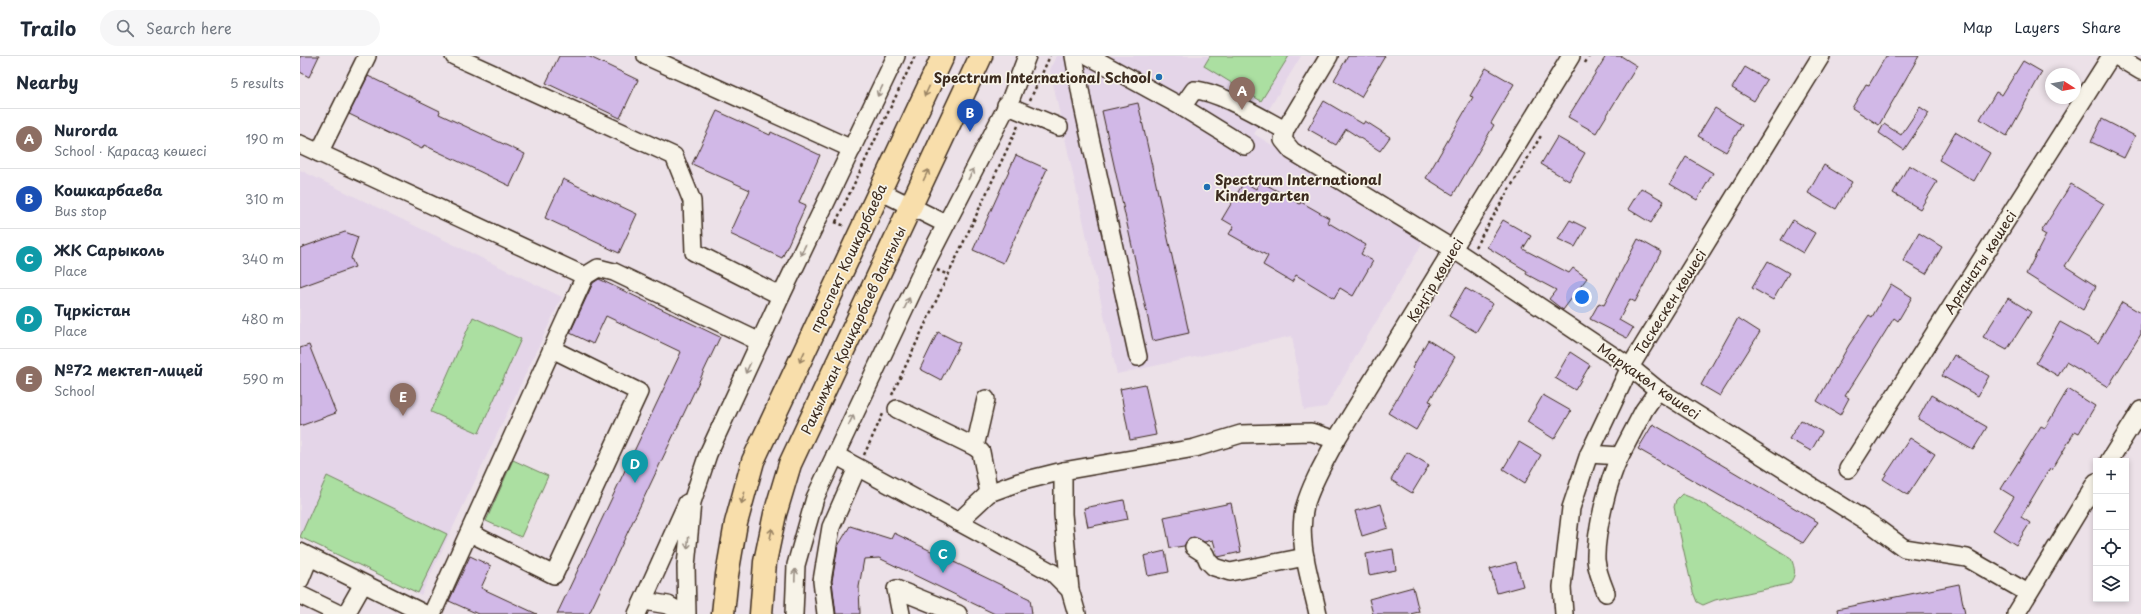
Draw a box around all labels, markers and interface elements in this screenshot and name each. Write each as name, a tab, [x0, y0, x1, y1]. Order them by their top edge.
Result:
search box	[100, 10, 380, 46]
text: Trailo	[20, 14, 76, 42]
text: Search here	[146, 16, 232, 39]
icon: search	[114, 17, 136, 39]
text: Map	[1963, 17, 1993, 38]
text: Layers	[2015, 17, 2060, 38]
text: Share	[2082, 17, 2121, 38]
place label: Spectrum International School	[934, 67, 1151, 88]
north arrow	[2045, 68, 2081, 104]
text: Nearby	[16, 69, 78, 95]
marker: Spectrum International School	[1154, 72, 1164, 82]
text: 5 results	[230, 73, 284, 92]
pin: A	[1229, 77, 1255, 110]
one-way arrow	[876, 85, 883, 97]
one-way arrow	[922, 85, 930, 97]
pin: B	[957, 99, 983, 132]
text: Nurorda	[54, 118, 118, 141]
text: A	[24, 129, 34, 148]
text: 190 m	[245, 129, 284, 148]
text: School · Қарасаз көшесі	[54, 141, 207, 160]
one-way arrow	[968, 168, 975, 180]
place label: Spectrum International Kindergarten	[1215, 169, 1382, 206]
one-way arrow	[922, 170, 930, 182]
text: Кошкарбаева	[54, 178, 163, 201]
street label: проспект Кошкарбаева	[804, 180, 892, 336]
marker: Spectrum International Kindergarten	[1202, 182, 1212, 192]
text: B	[25, 189, 33, 208]
text: 310 m	[245, 189, 284, 208]
text: Bus stop	[54, 201, 107, 220]
street label: Арғанаты көшесі	[1939, 206, 2021, 318]
street label: Рақымжан Қошқарбаев даңғылы	[795, 222, 911, 438]
street label: Кеңгір көшесі	[1402, 234, 1468, 326]
text: ЖК Сарыколь	[54, 238, 164, 261]
one-way arrow	[799, 244, 806, 256]
street label: Таскескен көшесі	[1629, 245, 1711, 359]
text: C	[24, 249, 34, 268]
text: 340 m	[241, 249, 284, 268]
text: Place	[54, 261, 87, 280]
your location	[1572, 287, 1592, 307]
one-way arrow	[904, 297, 911, 309]
text: Түркістан	[54, 298, 131, 321]
text: D	[24, 309, 34, 328]
text: 480 m	[242, 309, 284, 328]
text: Place	[54, 321, 87, 340]
street label: Марқакөл көшесі	[1593, 338, 1705, 424]
one-way arrow	[798, 350, 805, 362]
text: №72 мектеп-лицей	[54, 358, 203, 381]
one-way arrow	[744, 362, 751, 374]
text: E	[25, 369, 33, 388]
text: 590 m	[242, 369, 284, 388]
text: School	[54, 381, 95, 400]
pin: E	[390, 383, 416, 416]
one-way arrow	[848, 415, 855, 427]
pin: D	[622, 450, 648, 483]
map controls	[2093, 458, 2129, 602]
button: +	[2093, 458, 2129, 494]
one-way arrow	[739, 492, 746, 505]
button: −	[2093, 494, 2129, 530]
one-way arrow	[767, 528, 775, 541]
button: locate	[2093, 530, 2129, 566]
one-way arrow	[684, 536, 692, 549]
pin: C	[930, 540, 956, 573]
button: layers	[2093, 566, 2129, 602]
one-way arrow	[792, 569, 799, 582]

